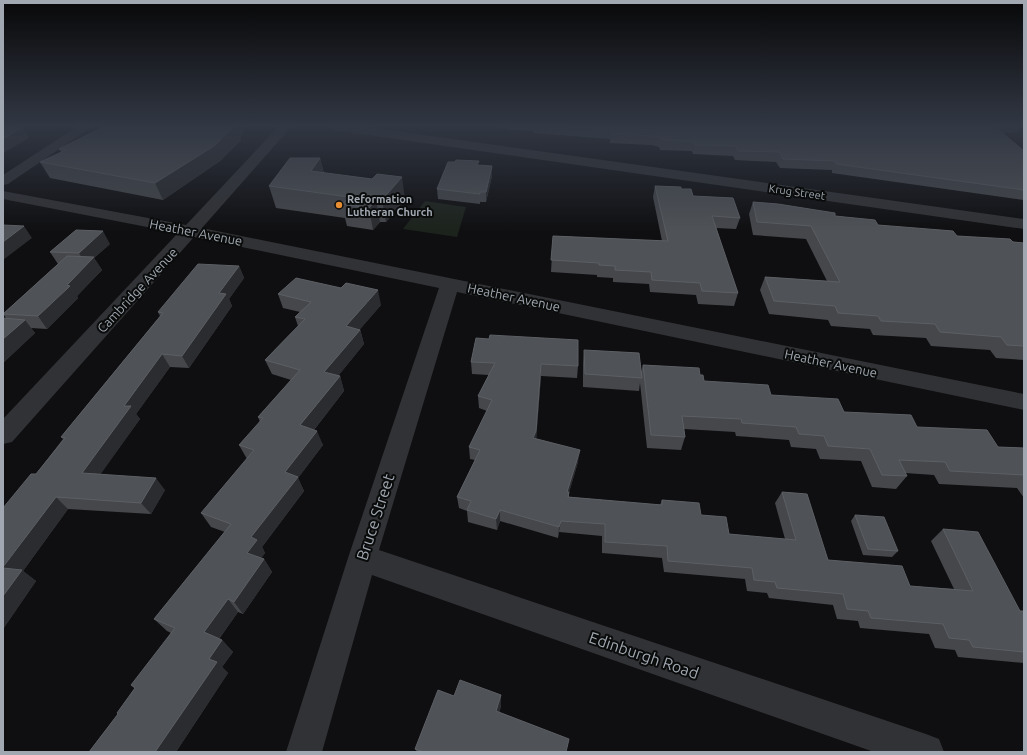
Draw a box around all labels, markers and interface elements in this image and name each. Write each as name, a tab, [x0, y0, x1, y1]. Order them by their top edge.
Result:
street label: Krug Street	[768, 182, 827, 202]
place label: Reformation Lutheran Church	[347, 193, 433, 218]
marker: Reformation Lutheran Church	[334, 200, 344, 210]
street label: Heather Avenue	[148, 216, 244, 248]
street label: Cambridge Avenue	[94, 245, 180, 335]
street label: Heather Avenue	[466, 280, 562, 314]
street label: Heather Avenue	[783, 346, 879, 380]
street label: Bruce Street	[353, 471, 398, 563]
street label: Edinburgh Road	[587, 628, 701, 682]

